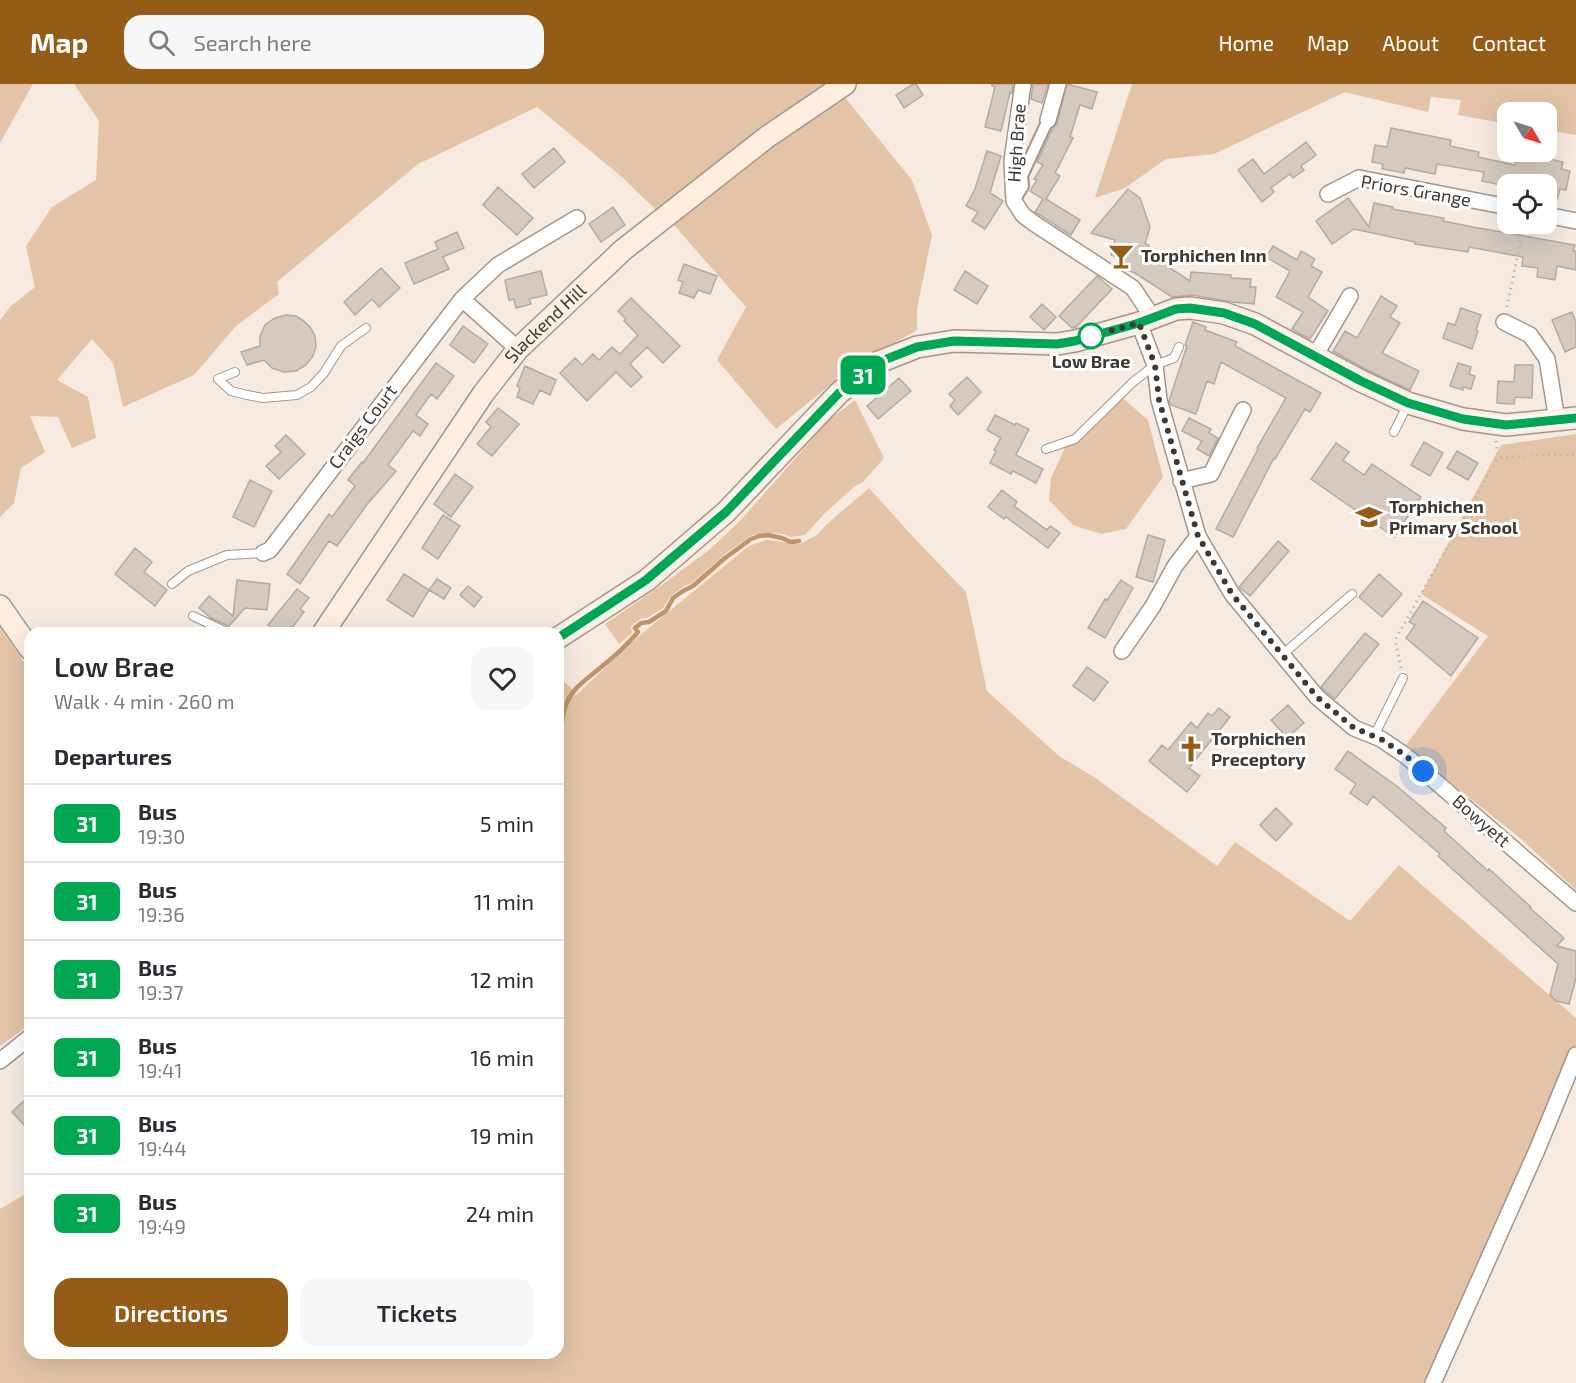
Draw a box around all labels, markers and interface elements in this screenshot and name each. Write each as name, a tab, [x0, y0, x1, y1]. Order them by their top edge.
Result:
search box	[124, 15, 544, 69]
text: Map	[30, 25, 88, 59]
icon: search	[145, 26, 178, 59]
text: Search here	[193, 29, 312, 55]
text: Home	[1218, 30, 1274, 55]
text: Map	[1307, 30, 1349, 55]
text: About	[1382, 30, 1439, 55]
text: Contact	[1472, 30, 1546, 55]
north arrow	[1497, 102, 1557, 162]
map controls	[1497, 102, 1557, 234]
street label: High Brae	[1002, 103, 1030, 183]
street label: Priors Grange	[1359, 170, 1473, 211]
button: locate	[1497, 174, 1557, 234]
bar icon: Torphichen Inn	[1106, 241, 1136, 271]
place label: Torphichen Inn	[1141, 244, 1267, 266]
street label: Slackend Hill	[499, 278, 591, 367]
marker: Low Brae	[1078, 323, 1104, 349]
place label: Low Brae	[1052, 350, 1130, 372]
line badge: 31	[836, 356, 890, 394]
text: 31	[853, 363, 873, 388]
street label: Craigs Court	[323, 380, 401, 473]
place label: Torphichen Primary School	[1389, 495, 1518, 538]
school or university icon: Torphichen Primary School	[1354, 502, 1384, 532]
button: heart	[471, 647, 534, 710]
text: Low Brae	[54, 649, 174, 683]
text: Walk · 4 min · 260 m	[54, 689, 234, 713]
place label: Torphichen Preceptory	[1211, 727, 1306, 770]
church icon: Torphichen Preceptory	[1176, 734, 1206, 764]
text: Departures	[54, 743, 172, 769]
your location	[1408, 756, 1438, 786]
street label: Bowyett	[1448, 789, 1515, 851]
text: Bus	[138, 798, 177, 824]
text: 5 min	[480, 810, 534, 836]
text: 31	[77, 811, 97, 836]
text: 19:30	[138, 824, 185, 848]
text: Bus	[138, 876, 177, 902]
text: 11 min	[474, 888, 534, 914]
text: 31	[77, 889, 97, 914]
text: 19:36	[138, 902, 185, 926]
text: Bus	[138, 954, 177, 980]
text: 12 min	[470, 966, 534, 992]
text: 31	[77, 967, 97, 992]
text: 19:37	[138, 980, 183, 1004]
text: Bus	[138, 1032, 177, 1058]
text: 16 min	[470, 1044, 534, 1070]
text: 31	[77, 1045, 97, 1070]
text: 19:41	[138, 1058, 182, 1082]
text: Bus	[138, 1110, 177, 1136]
text: 19 min	[470, 1122, 534, 1148]
text: 31	[77, 1123, 97, 1148]
text: 19:44	[138, 1136, 187, 1160]
text: Bus	[138, 1188, 177, 1214]
text: 24 min	[466, 1200, 534, 1226]
text: 31	[77, 1201, 97, 1226]
text: 19:49	[138, 1214, 186, 1238]
button: Directions	[54, 1278, 288, 1347]
button: Tickets	[300, 1278, 534, 1347]

